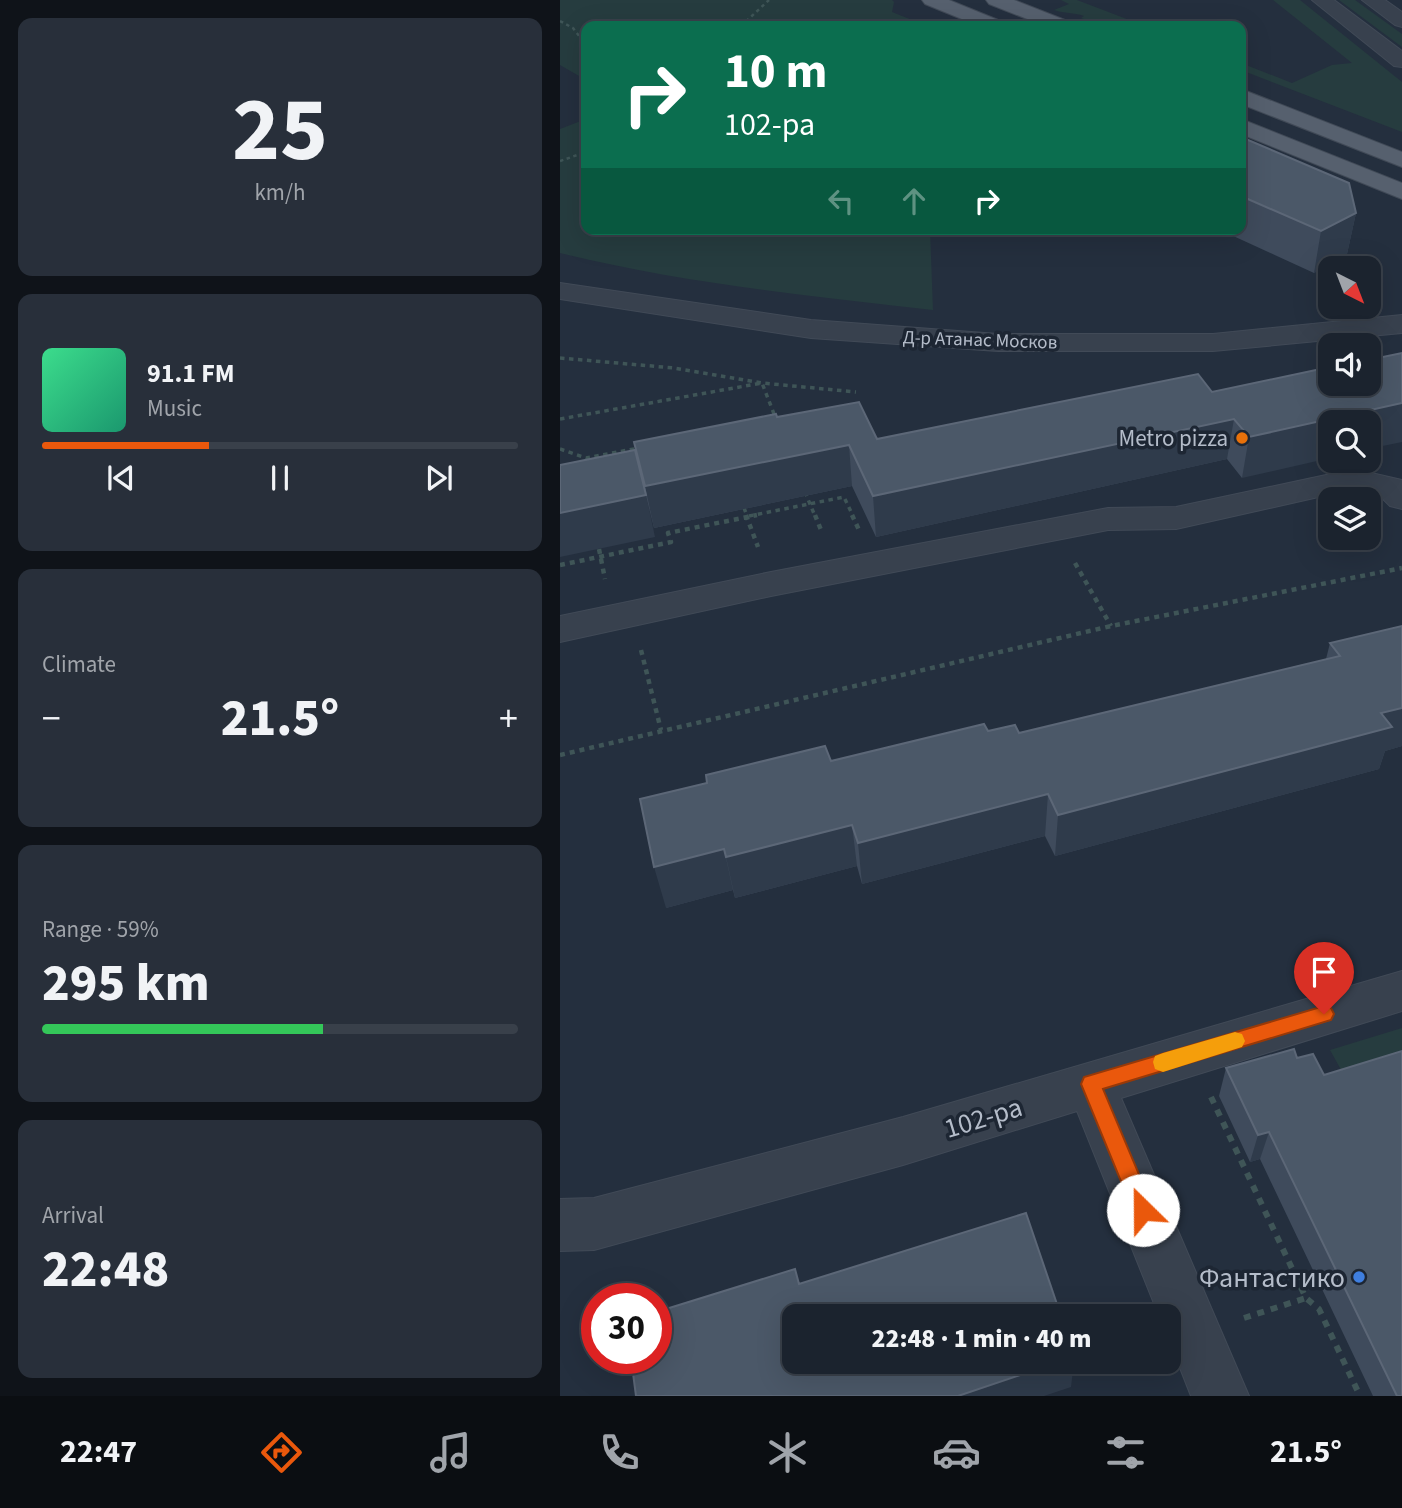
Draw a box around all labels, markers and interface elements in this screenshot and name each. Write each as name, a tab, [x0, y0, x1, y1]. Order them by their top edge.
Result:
text: 10 m	[724, 37, 828, 107]
icon: right	[609, 49, 700, 140]
text: 25	[232, 66, 328, 195]
text: 102-ра	[724, 102, 815, 148]
text: km/h	[254, 176, 306, 209]
icon: left	[822, 182, 860, 220]
icon: ahead	[895, 182, 933, 220]
icon: right	[968, 182, 1006, 220]
north arrow	[1318, 256, 1381, 318]
map controls	[1318, 256, 1381, 550]
street label: Д-р Атанас Москов	[902, 324, 1058, 357]
button: sound	[1318, 333, 1381, 396]
text: 91.1 FM	[147, 355, 235, 392]
text: Music	[147, 392, 202, 425]
button: search	[1318, 410, 1381, 473]
place label: Metro pizza	[1118, 422, 1228, 455]
marker: Metro pizza	[1234, 430, 1250, 446]
icon: previous	[102, 459, 140, 497]
icon: pause	[261, 459, 299, 497]
icon: next	[420, 459, 458, 497]
button: layers	[1318, 487, 1381, 550]
text: Climate	[42, 648, 116, 681]
text: 21.5°	[221, 682, 339, 756]
text: −	[42, 692, 61, 746]
text: +	[499, 692, 518, 746]
text: Range · 59%	[42, 913, 159, 946]
pin	[1294, 942, 1354, 1014]
text: 295 km	[42, 947, 210, 1021]
icon: arrive	[1305, 953, 1343, 991]
street label: 102-ра	[939, 1087, 1027, 1149]
position arrow	[1106, 1173, 1180, 1247]
text: Arrival	[42, 1199, 104, 1232]
text: 22:48	[42, 1233, 169, 1307]
place label: Фантастико	[1199, 1258, 1345, 1298]
marker: Фантастико	[1351, 1269, 1367, 1285]
speed limit sign: 30	[581, 1283, 672, 1374]
text: 22:48 · 1 min · 40 m	[872, 1320, 1091, 1357]
icon: directions	[257, 1428, 306, 1477]
icon: music	[426, 1428, 475, 1477]
icon: phone	[595, 1428, 644, 1477]
icon: climate	[763, 1428, 812, 1477]
icon: car	[932, 1428, 981, 1477]
icon: filters	[1101, 1428, 1150, 1477]
text: 22:47	[60, 1429, 137, 1475]
text: 21.5°	[1270, 1429, 1342, 1475]

